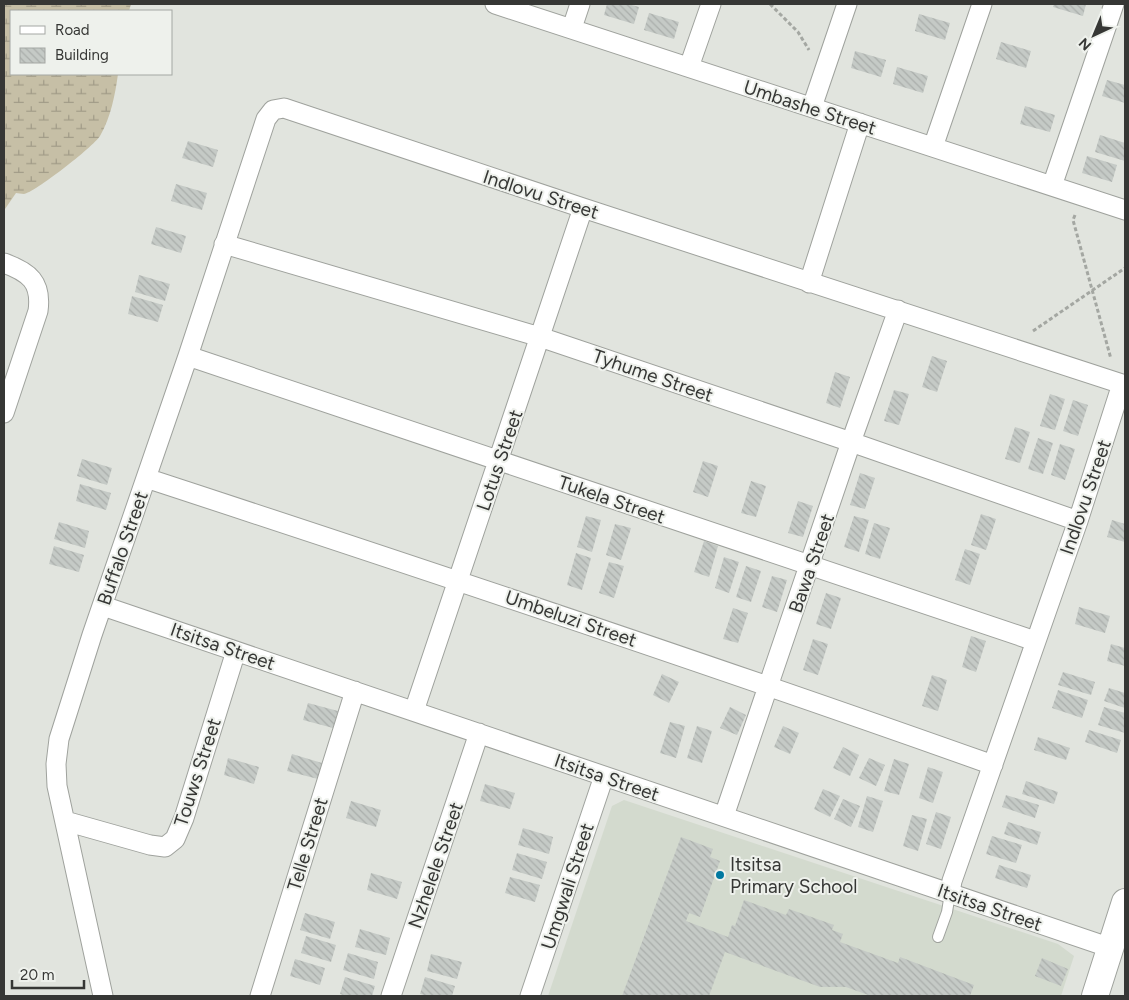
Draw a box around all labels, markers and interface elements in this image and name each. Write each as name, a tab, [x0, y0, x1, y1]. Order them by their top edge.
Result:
legend	[10, 10, 172, 75]
north arrow	[1069, 10, 1119, 60]
text: Road	[55, 21, 90, 39]
text: N	[1076, 34, 1095, 54]
text: Building	[55, 46, 109, 64]
street label: Umbashe Street	[741, 75, 879, 140]
street label: Indlovu Street	[480, 165, 602, 224]
street label: Tyhume Street	[590, 344, 716, 407]
street label: Lotus Street	[471, 407, 528, 514]
street label: Indlovu Street	[1055, 437, 1116, 558]
street label: Tukela Street	[555, 470, 668, 528]
street label: Buffalo Street	[92, 488, 153, 608]
street label: Bawa Street	[784, 511, 839, 616]
street label: Umbeluzi Street	[502, 585, 640, 652]
street label: Itsitsa Street	[167, 618, 278, 675]
street label: Touws Street	[169, 715, 226, 829]
street label: Itsitsa Street	[551, 749, 662, 806]
street label: Telle Street	[282, 795, 333, 894]
street label: Nzhelele Street	[403, 799, 468, 931]
street label: Umgwali Street	[536, 820, 599, 952]
place label: Itsitsa Primary School	[730, 853, 858, 898]
marker: Itsitsa Primary School	[714, 869, 726, 881]
street label: Itsitsa Street	[934, 879, 1045, 936]
scale bar	[12, 958, 85, 990]
text: 20 m	[20, 966, 54, 984]

